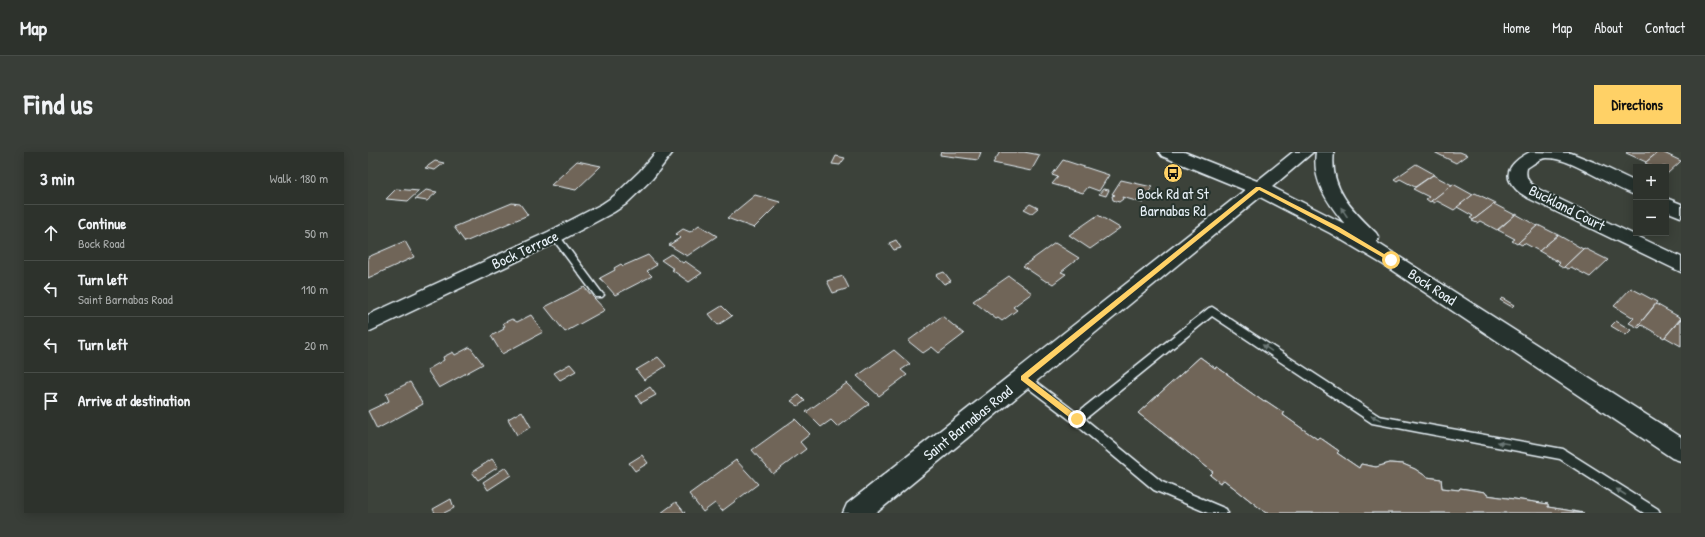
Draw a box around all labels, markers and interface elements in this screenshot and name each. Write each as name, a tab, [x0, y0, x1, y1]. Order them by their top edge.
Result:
text: Map	[20, 15, 47, 41]
text: Home	[1503, 18, 1530, 37]
text: Map	[1552, 18, 1572, 37]
text: About	[1594, 18, 1623, 37]
text: Contact	[1645, 18, 1685, 37]
text: Find us	[24, 85, 93, 123]
button: Directions	[1594, 85, 1681, 124]
bus stop icon: Bock Rd at St Barnabas Rd	[1162, 162, 1184, 184]
map controls	[1633, 164, 1669, 236]
button: +	[1633, 164, 1669, 200]
text: 3 min	[40, 167, 75, 190]
text: Walk · 180 m	[269, 169, 328, 187]
street label: Buckland Court	[1526, 179, 1610, 236]
place label: Bock Rd at St Barnabas Rd	[1137, 183, 1210, 221]
button: −	[1633, 200, 1669, 236]
one-way arrow	[1340, 207, 1348, 217]
text: Continue	[78, 213, 126, 234]
icon: ahead	[40, 222, 62, 244]
text: 50 m	[305, 224, 328, 242]
street label: Bock Terrace	[488, 225, 562, 274]
text: Bock Road	[78, 234, 125, 252]
route start	[1382, 251, 1400, 269]
street label: Bock Road	[1404, 263, 1461, 310]
text: Turn left	[78, 269, 128, 290]
icon: left	[40, 278, 62, 300]
text: 110 m	[301, 280, 328, 298]
text: Saint Barnabas Road	[78, 290, 173, 308]
icon: left	[40, 334, 62, 356]
text: Turn left	[78, 334, 128, 355]
text: 20 m	[304, 336, 328, 354]
one-way arrow	[1262, 344, 1272, 352]
street label: Saint Barnabas Road	[919, 380, 1017, 465]
icon: arrive	[40, 390, 62, 412]
text: Arrive at destination	[78, 390, 190, 411]
route end	[1068, 410, 1086, 428]
one-way arrow	[1370, 415, 1382, 422]
one-way arrow	[1497, 440, 1509, 446]
one-way arrow	[1616, 488, 1626, 496]

